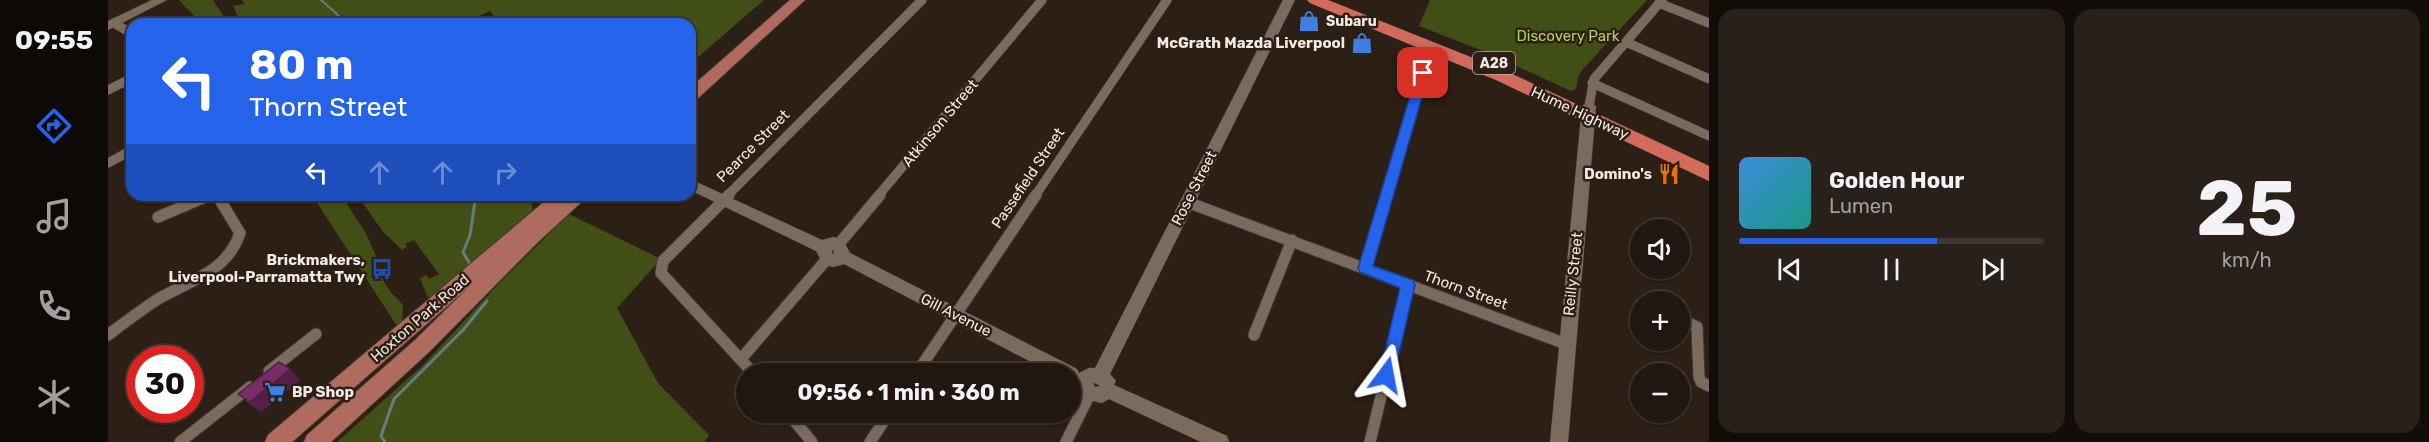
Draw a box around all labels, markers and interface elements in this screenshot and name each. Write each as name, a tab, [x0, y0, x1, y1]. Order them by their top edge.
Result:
shop icon: Subaru	[1297, 9, 1321, 33]
place label: Subaru	[1326, 13, 1377, 30]
text: 09:55	[15, 24, 93, 56]
park label: Discovery Park	[1516, 27, 1620, 45]
shop icon: McGrath Mazda Liverpool	[1350, 31, 1374, 55]
place label: McGrath Mazda Liverpool	[1157, 34, 1345, 52]
text: 80 m	[249, 40, 353, 90]
icon: left	[150, 42, 228, 120]
pin	[1397, 47, 1448, 98]
road number: A28	[1473, 52, 1515, 74]
icon: arrive	[1406, 56, 1439, 89]
street label: Atkinson Street	[898, 76, 982, 170]
street label: Hume Highway	[1528, 83, 1632, 143]
text: Thorn Street	[249, 91, 407, 123]
icon: directions	[33, 105, 75, 147]
street label: Pearce Street	[713, 106, 793, 186]
street label: Passefield Street	[988, 124, 1068, 232]
street label: Rose Street	[1167, 148, 1221, 228]
icon: left	[300, 156, 333, 189]
icon: ahead	[363, 156, 396, 189]
icon: ahead	[426, 156, 459, 189]
icon: right	[489, 156, 522, 189]
restaurant icon: Domino's	[1657, 162, 1681, 186]
text: 25	[2196, 162, 2297, 255]
place label: Domino's	[1584, 165, 1652, 183]
text: Golden Hour	[1829, 167, 1964, 194]
text: Lumen	[1829, 194, 1893, 218]
icon: music	[33, 195, 75, 237]
map controls	[1630, 219, 1690, 423]
button: sound	[1630, 219, 1690, 279]
street label: Reilly Street	[1560, 231, 1586, 317]
text: km/h	[2222, 248, 2272, 272]
place label: Brickmakers, Liverpool-Parramatta Twy	[168, 251, 365, 286]
icon: previous	[1773, 253, 1806, 286]
icon: pause	[1875, 253, 1908, 286]
icon: next	[1976, 253, 2009, 286]
bus stop icon: Brickmakers, Liverpool-Parramatta Twy	[370, 257, 394, 281]
street label: Thorn Street	[1422, 266, 1511, 314]
street label: Hoxton Park Road	[367, 270, 473, 366]
icon: phone	[33, 285, 75, 327]
street label: Gill Avenue	[918, 290, 994, 340]
button: +	[1630, 291, 1690, 351]
position arrow	[1354, 343, 1418, 407]
speed limit sign: 30	[126, 345, 204, 423]
button: −	[1630, 363, 1690, 423]
icon: climate	[33, 376, 75, 418]
text: 09:56 · 1 min · 360 m	[797, 379, 1020, 406]
supermarket icon: BP Shop	[263, 380, 287, 404]
place label: BP Shop	[292, 383, 354, 401]

